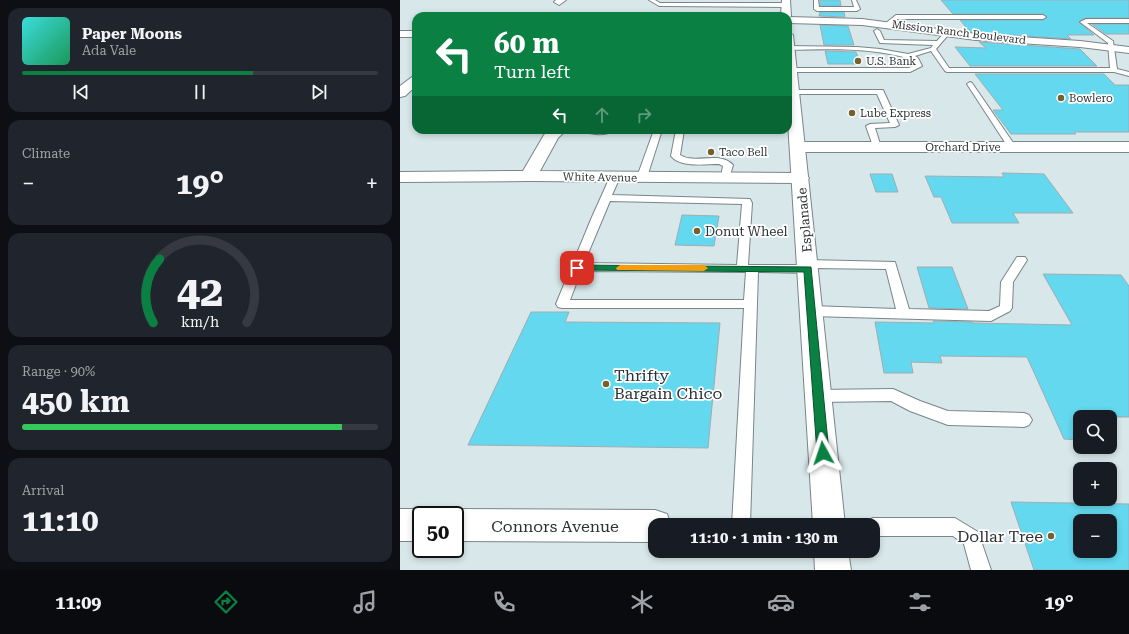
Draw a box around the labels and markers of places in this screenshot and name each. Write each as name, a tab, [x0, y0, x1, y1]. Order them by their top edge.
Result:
place label: U.S. Bank	[866, 55, 916, 68]
marker: U.S. Bank	[853, 56, 863, 66]
place label: Bowlero	[1069, 92, 1113, 105]
marker: Bowlero	[1056, 93, 1066, 103]
place label: Lube Express	[860, 107, 931, 120]
marker: Lube Express	[847, 108, 857, 118]
place label: Taco Bell	[719, 146, 768, 159]
marker: Taco Bell	[706, 147, 716, 157]
place label: Donut Wheel	[705, 224, 788, 239]
marker: Donut Wheel	[692, 226, 702, 236]
pin	[560, 251, 594, 285]
place label: Thrifty Bargain Chico	[614, 366, 722, 403]
marker: Thrifty Bargain Chico	[601, 379, 611, 389]
place label: Dollar Tree	[957, 527, 1043, 546]
marker: Dollar Tree	[1046, 531, 1056, 541]

